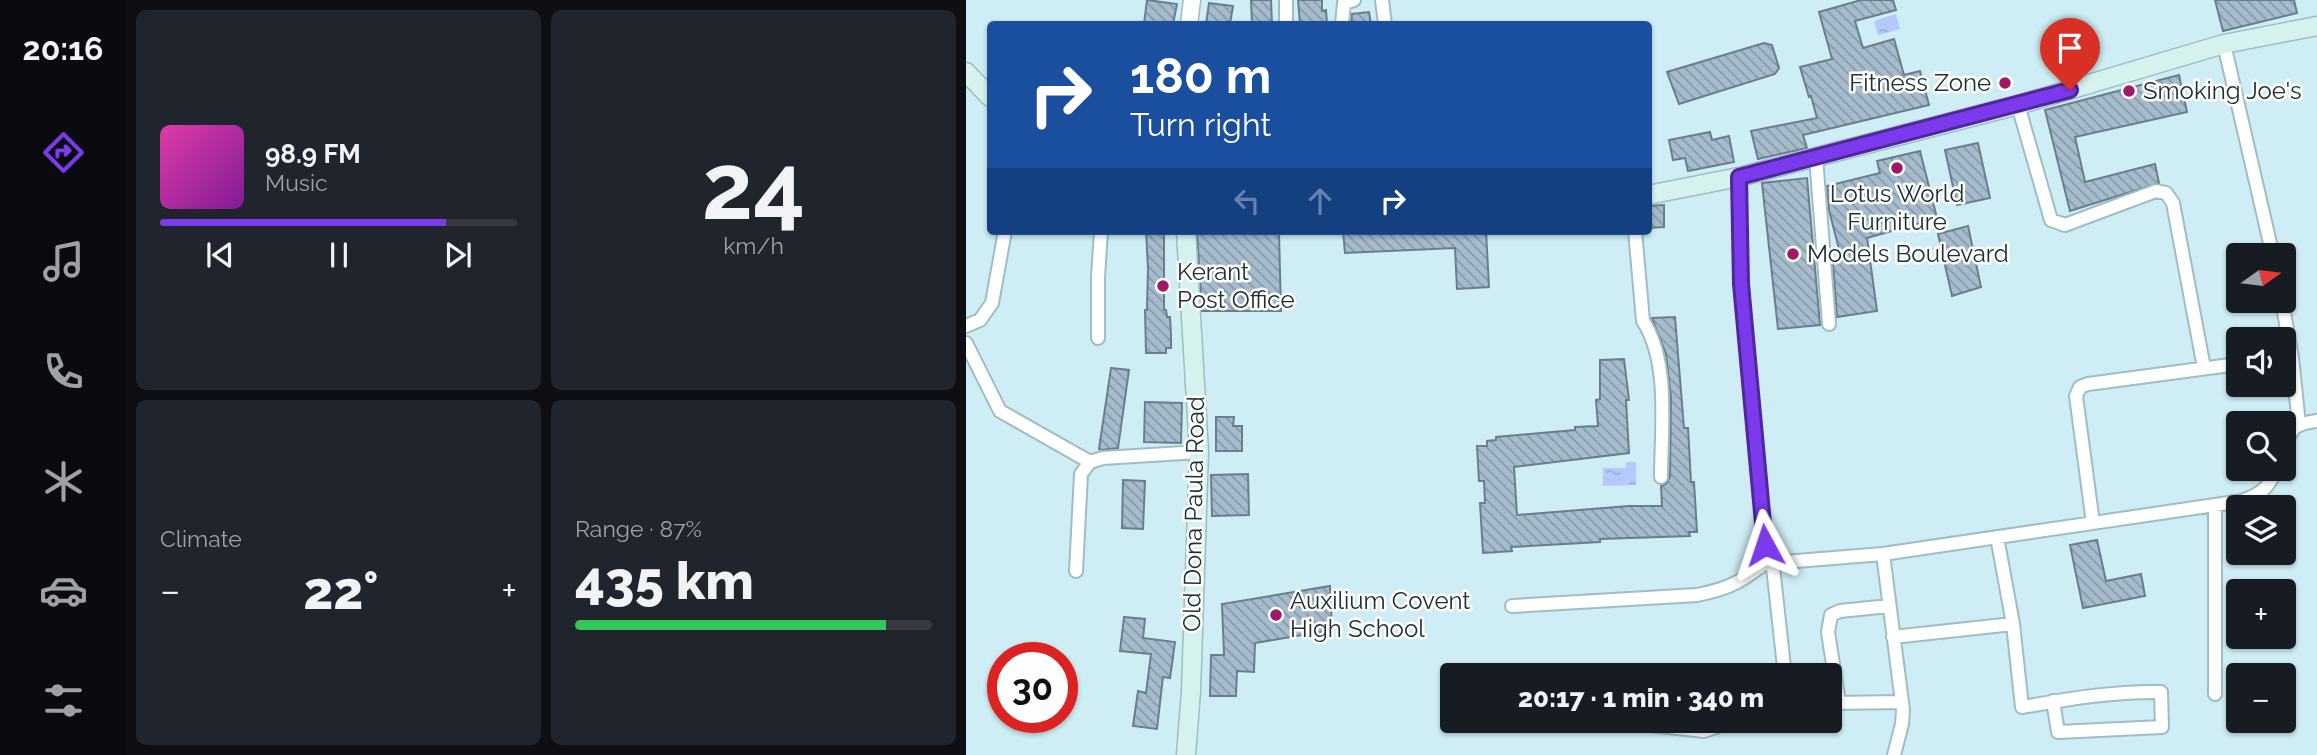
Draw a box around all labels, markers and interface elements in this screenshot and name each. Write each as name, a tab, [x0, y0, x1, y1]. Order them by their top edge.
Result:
pin	[2040, 18, 2100, 90]
icon: arrive	[2051, 29, 2089, 67]
text: 20:16	[23, 30, 103, 67]
text: 180 m	[1130, 47, 1271, 104]
icon: right	[1015, 49, 1106, 140]
place label: Fitness Zone	[1849, 68, 1991, 97]
marker: Fitness Zone	[1997, 75, 2013, 91]
place label: Smoking Joe's	[2143, 76, 2302, 105]
marker: Smoking Joe's	[2121, 83, 2137, 99]
text: Turn right	[1130, 106, 1271, 143]
icon: directions	[39, 128, 88, 177]
text: 24	[702, 133, 805, 240]
text: 98.9 FM	[265, 139, 361, 169]
marker: Lotus World Furniture	[1889, 160, 1905, 176]
text: Music	[265, 169, 328, 196]
place label: Lotus World Furniture	[1830, 179, 1964, 236]
icon: left	[1228, 182, 1266, 220]
icon: ahead	[1301, 182, 1339, 220]
icon: right	[1374, 182, 1412, 220]
text: km/h	[723, 232, 784, 259]
icon: previous	[201, 236, 239, 274]
icon: pause	[320, 236, 358, 274]
icon: next	[439, 236, 477, 274]
icon: music	[39, 237, 88, 286]
place label: Models Boulevard	[1807, 239, 2009, 268]
north arrow	[2226, 243, 2296, 313]
map controls	[2226, 243, 2296, 733]
marker: Models Boulevard	[1785, 246, 1801, 262]
place label: Kerant Post Office	[1177, 257, 1295, 314]
marker: Kerant Post Office	[1155, 278, 1171, 294]
button: sound	[2226, 327, 2296, 397]
icon: phone	[39, 347, 88, 396]
street label: Old Dona Paula Road	[1177, 396, 1210, 632]
button: search	[2226, 411, 2296, 481]
icon: climate	[39, 457, 88, 506]
button: layers	[2226, 495, 2296, 565]
position arrow	[1728, 508, 1802, 582]
text: Range · 87%	[575, 515, 702, 542]
text: Climate	[160, 525, 242, 552]
text: 435 km	[575, 550, 754, 611]
text: 22°	[303, 560, 379, 621]
icon: car	[39, 566, 88, 615]
text: −	[160, 568, 180, 613]
text: +	[501, 568, 517, 613]
button: +	[2226, 579, 2296, 649]
place label: Auxilium Covent High School	[1290, 586, 1470, 643]
marker: Auxilium Covent High School	[1268, 607, 1284, 623]
speed limit sign: 30	[987, 642, 1078, 733]
button: −	[2226, 663, 2296, 733]
icon: filters	[39, 676, 88, 725]
text: 20:17 · 1 min · 340 m	[1518, 683, 1764, 713]

